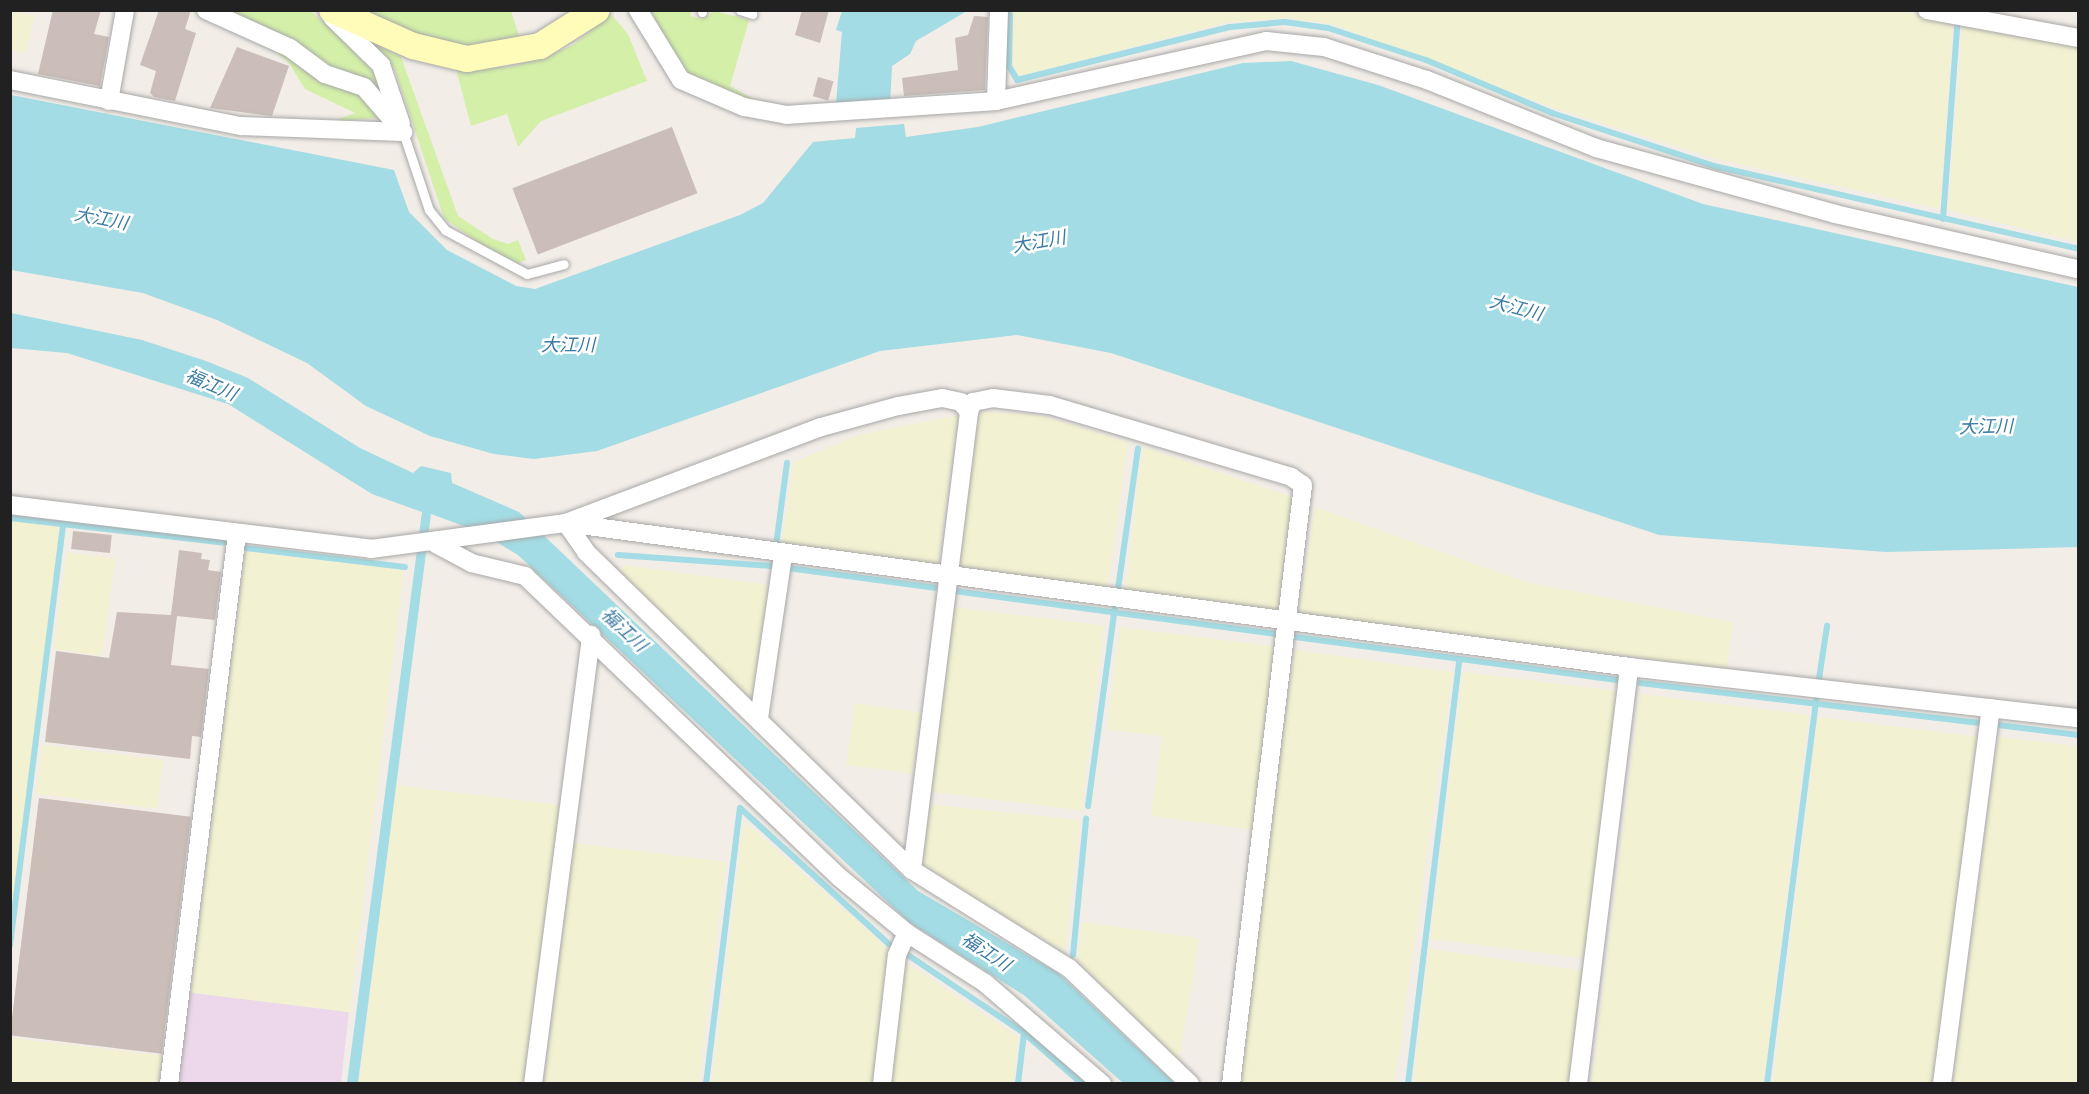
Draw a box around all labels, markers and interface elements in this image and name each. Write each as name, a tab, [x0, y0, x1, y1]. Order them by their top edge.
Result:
water label: 大江川	[72, 203, 130, 235]
water label: 大江川	[1011, 227, 1067, 257]
water label: 大江川	[1487, 291, 1545, 325]
water label: 大江川	[541, 334, 595, 356]
water label: 福江川	[182, 365, 240, 405]
water label: 大江川	[1959, 416, 2013, 438]
water label: 福江川	[597, 604, 651, 656]
water label: 福江川	[957, 928, 1015, 976]

